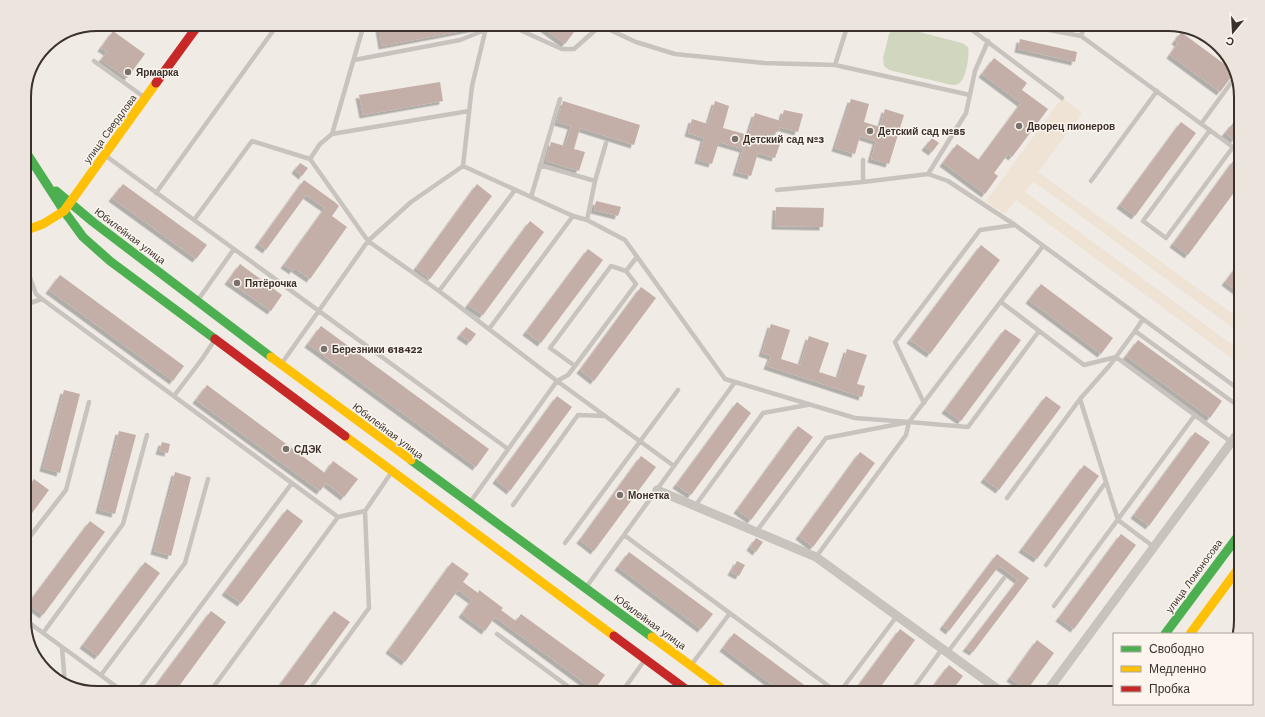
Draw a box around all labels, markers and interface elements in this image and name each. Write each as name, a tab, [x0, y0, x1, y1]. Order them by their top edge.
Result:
north arrow	[1213, 12, 1253, 52]
text: С	[1224, 34, 1236, 48]
marker: Ярмарка	[123, 67, 133, 77]
place label: Ярмарка	[136, 67, 179, 78]
street label: улица Свердлова	[81, 92, 139, 166]
marker: Дворец пионеров	[1014, 121, 1024, 131]
place label: Дворец пионеров	[1027, 121, 1115, 132]
marker: Детский сад №85	[865, 126, 875, 136]
place label: Детский сад №85	[878, 126, 966, 137]
marker: Детский сад №3	[730, 134, 740, 144]
place label: Детский сад №3	[743, 134, 824, 145]
street label: Юбилейная улица	[92, 206, 168, 266]
marker: Пятёрочка	[232, 278, 242, 288]
place label: Пятёрочка	[245, 278, 297, 289]
marker: Березники 618422	[319, 344, 329, 354]
place label: Березники 618422	[332, 344, 422, 355]
street label: Юбилейная улица	[350, 401, 426, 461]
marker: СДЭК	[281, 444, 291, 454]
place label: СДЭК	[294, 444, 322, 455]
marker: Монетка	[615, 490, 625, 500]
place label: Монетка	[628, 490, 670, 501]
street label: улица Ломоносова	[1164, 537, 1225, 615]
street label: Юбилейная улица	[612, 592, 688, 652]
legend	[1113, 633, 1253, 705]
text: Свободно	[1149, 642, 1204, 656]
text: Медленно	[1149, 662, 1206, 676]
text: Пробка	[1149, 682, 1190, 696]

